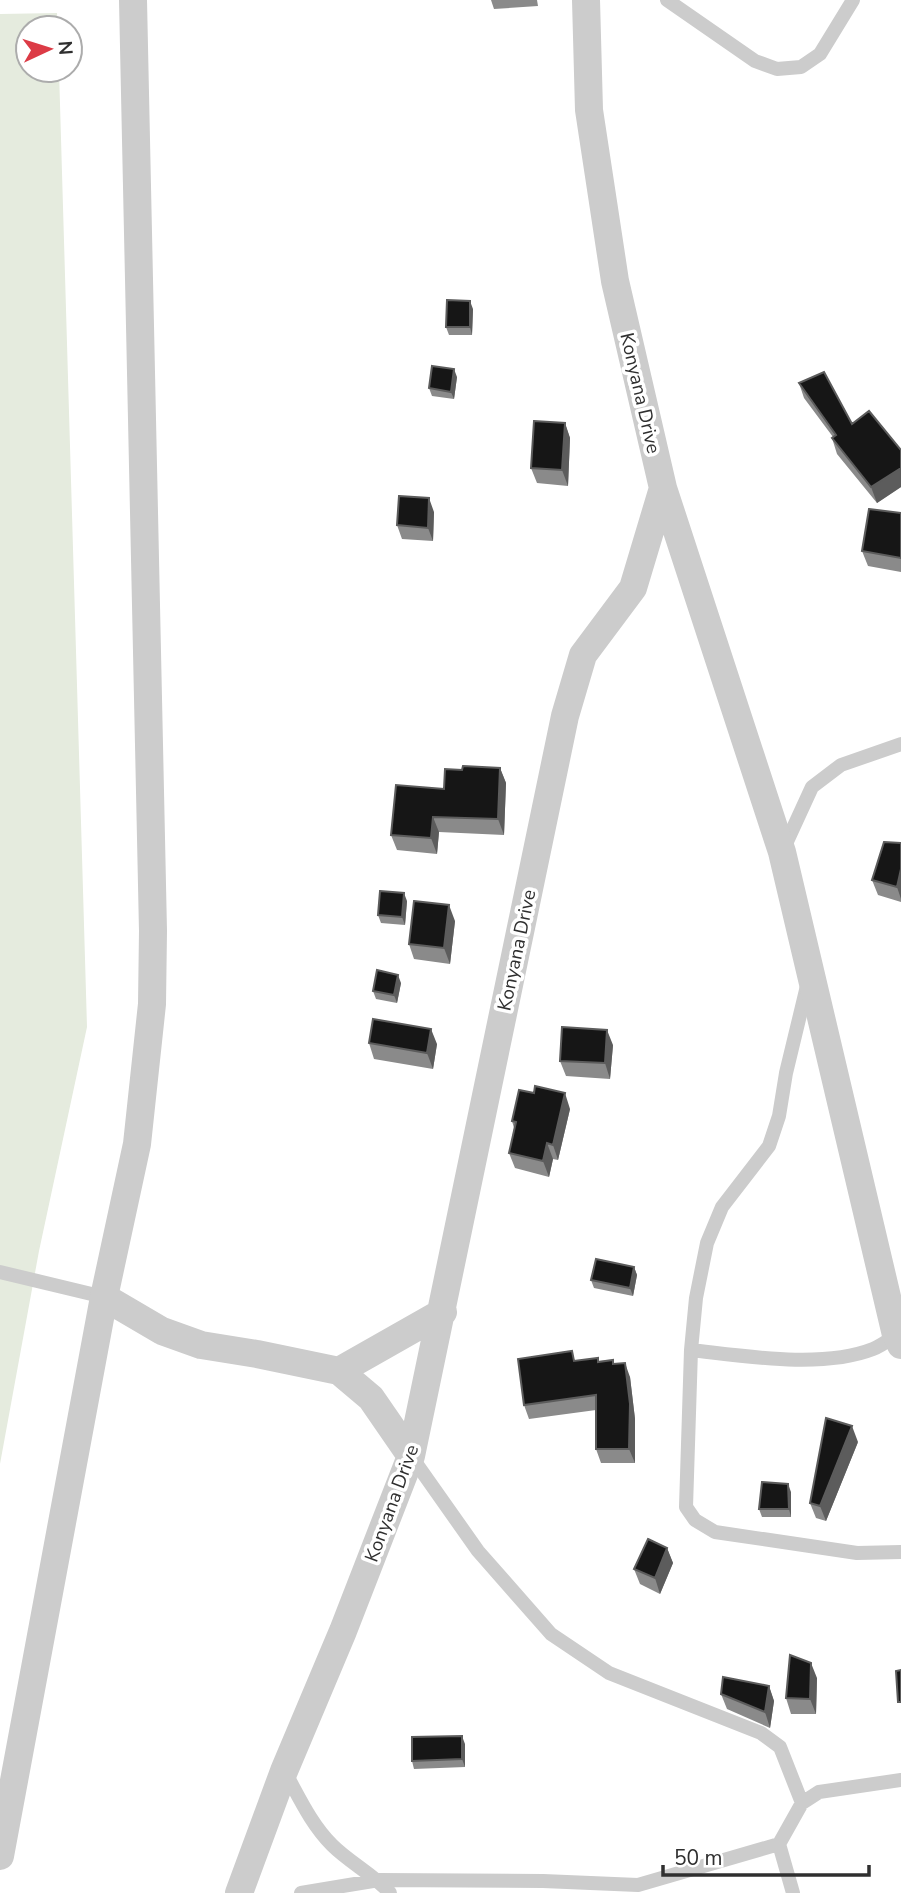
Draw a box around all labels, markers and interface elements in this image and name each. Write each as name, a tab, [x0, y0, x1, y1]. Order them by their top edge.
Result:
north arrow	[14, 14, 84, 84]
text: N	[51, 40, 78, 56]
street label: Konyana Drive	[613, 330, 667, 456]
street label: Konyana Drive	[491, 887, 543, 1013]
street label: Konyana Drive	[359, 1441, 425, 1566]
scale bar	[663, 1834, 870, 1878]
text: 50 m	[674, 1844, 723, 1872]

